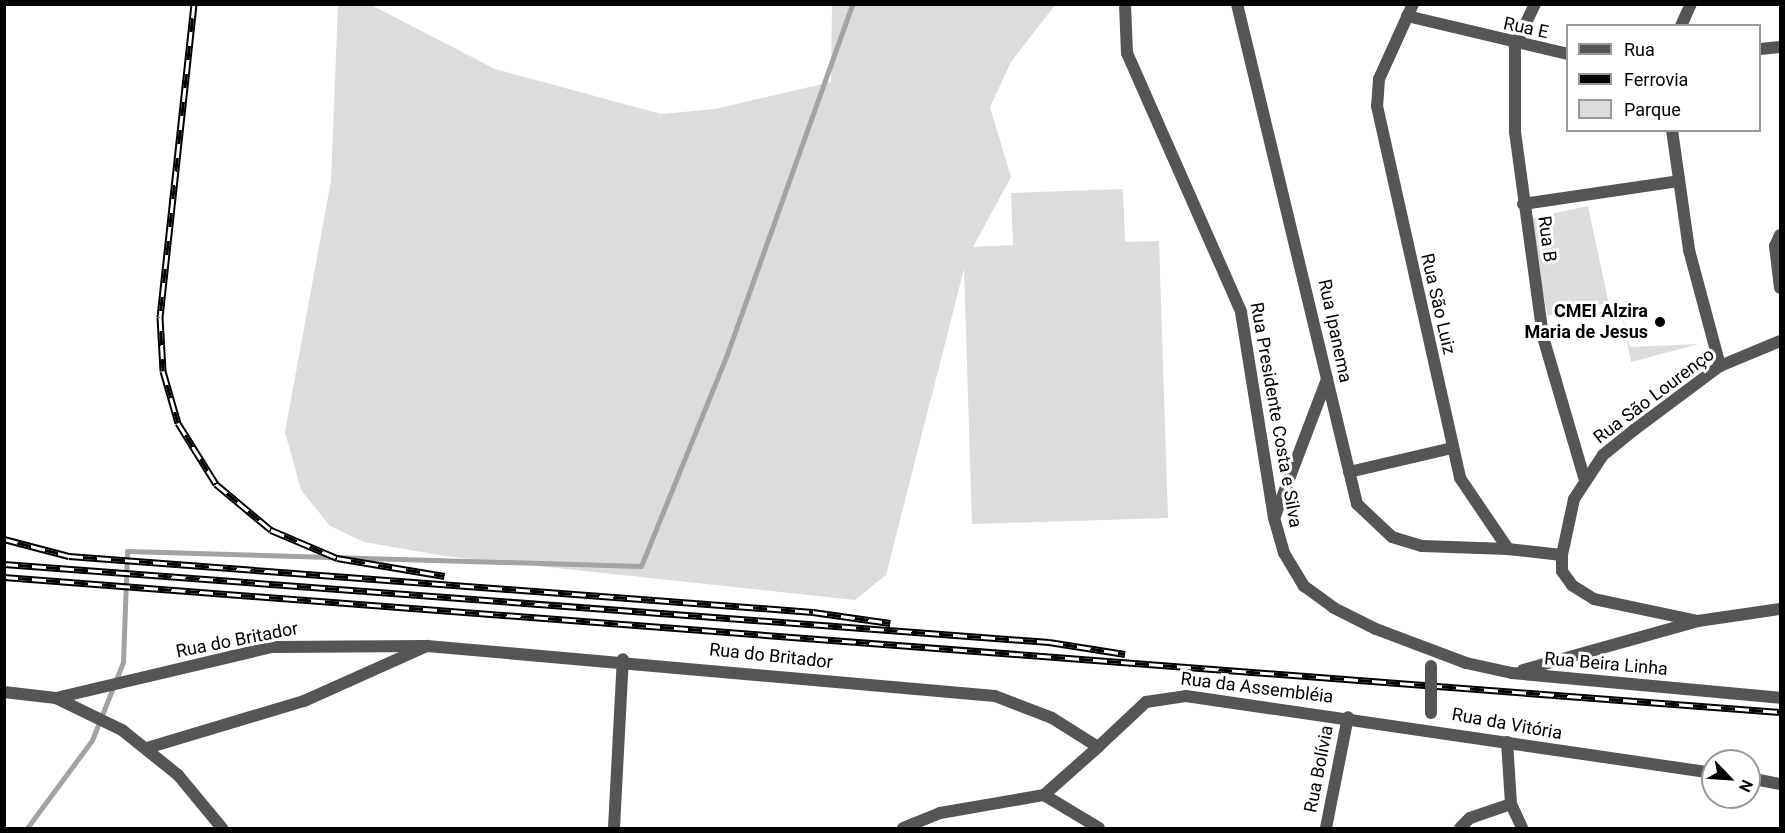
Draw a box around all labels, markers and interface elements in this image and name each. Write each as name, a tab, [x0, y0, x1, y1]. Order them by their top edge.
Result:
street label: Rua E	[1502, 13, 1550, 43]
legend	[1566, 24, 1761, 132]
text: Rua	[1624, 39, 1655, 60]
text: Ferrovia	[1624, 69, 1688, 90]
text: Parque	[1624, 99, 1681, 120]
street label: Rua B	[1533, 214, 1561, 264]
street label: Rua São Luiz	[1416, 251, 1460, 357]
street label: Rua Ipanema	[1314, 277, 1356, 385]
street label: Rua Presidente Costa e Silva	[1246, 301, 1306, 529]
place label: CMEI Alzira Maria de Jesus	[1524, 301, 1648, 344]
marker: CMEI Alzira Maria de Jesus	[1653, 315, 1667, 329]
street label: Rua São Lourenço	[1589, 344, 1719, 448]
street label: Rua do Britador	[174, 618, 300, 662]
street label: Rua do Britador	[708, 639, 834, 673]
street label: Rua Beira Linha	[1543, 648, 1669, 680]
street label: Rua da Assembléia	[1179, 668, 1335, 708]
street label: Rua da Vitória	[1450, 704, 1564, 744]
street label: Rua Bolívia	[1300, 724, 1338, 814]
north arrow	[1701, 749, 1761, 809]
text: N	[1735, 777, 1757, 795]

